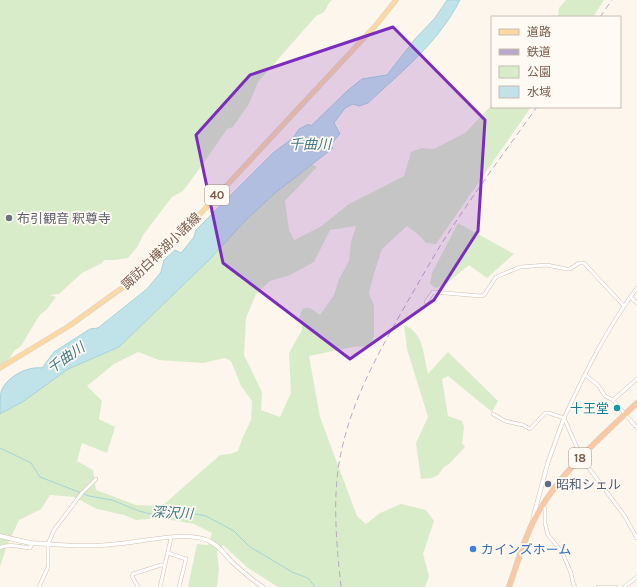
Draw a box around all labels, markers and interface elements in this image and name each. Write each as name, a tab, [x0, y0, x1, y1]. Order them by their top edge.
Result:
legend	[491, 16, 621, 108]
text: 道路	[527, 25, 551, 39]
text: 鉄道	[527, 45, 551, 59]
text: 公園	[527, 65, 551, 79]
text: 水域	[527, 85, 551, 99]
water label: 千曲川	[289, 136, 333, 153]
road number: 40	[205, 185, 229, 205]
street label: 諏訪白樺湖小諸線	[118, 209, 204, 293]
place label: 布引観音 釈尊寺	[17, 211, 111, 226]
marker: 布引観音 釈尊寺	[4, 213, 14, 223]
water label: 千曲川	[44, 338, 90, 377]
place label: 十王堂	[570, 401, 609, 416]
marker: 十王堂	[612, 403, 622, 413]
road number: 18	[569, 448, 591, 468]
place label: 昭和シェル	[556, 477, 621, 492]
marker: 昭和シェル	[543, 479, 553, 489]
water label: 深沢川	[151, 503, 195, 523]
place label: カインズホーム	[481, 542, 571, 557]
marker: カインズホーム	[468, 544, 478, 554]

